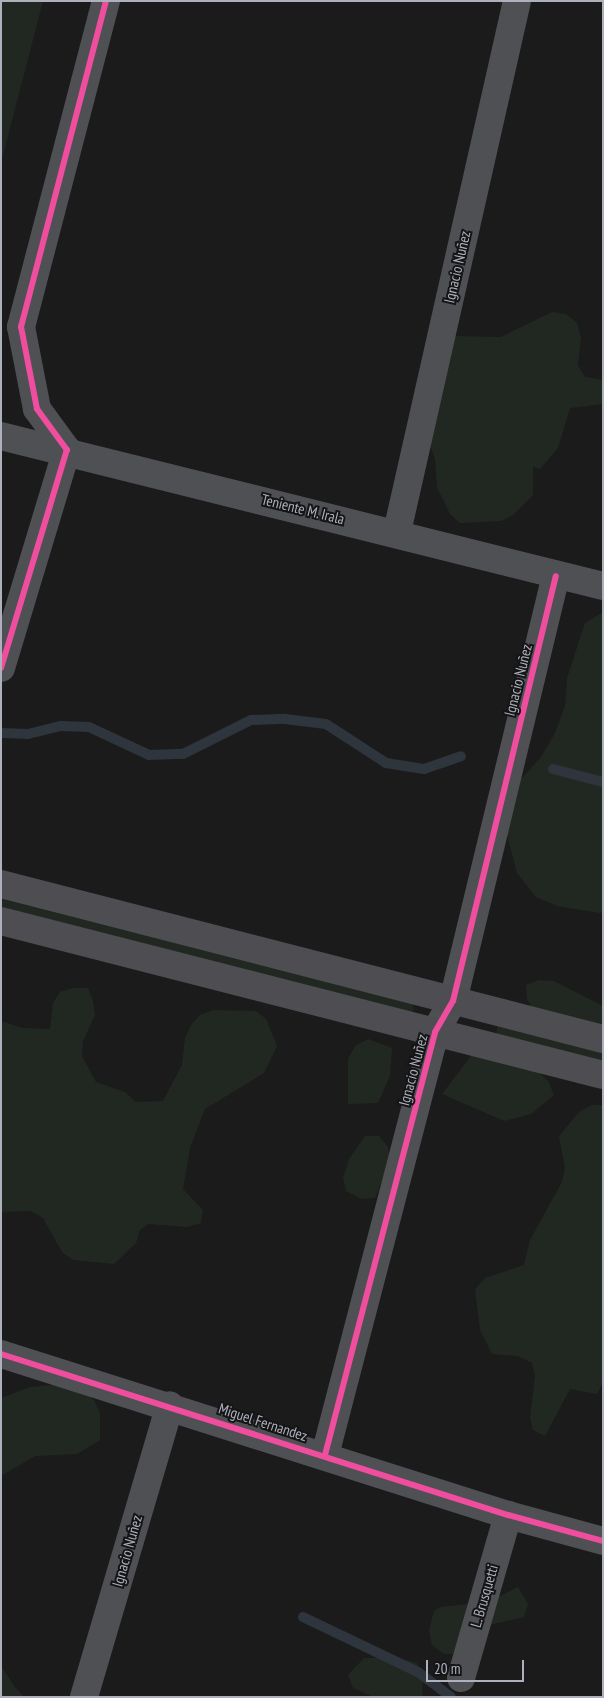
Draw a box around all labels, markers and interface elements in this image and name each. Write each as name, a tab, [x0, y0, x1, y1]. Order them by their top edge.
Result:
street label: Ignacio Nuñez	[440, 229, 474, 305]
street label: Teniente M. Irala	[259, 490, 347, 528]
street label: Ignacio Nuñez	[500, 642, 536, 718]
street label: Ignacio Nuñez	[395, 1032, 431, 1108]
street label: Miguel Fernandez	[216, 1399, 310, 1445]
street label: Ignacio Nuñez	[108, 1513, 146, 1589]
street label: L. Brusquetti	[466, 1562, 502, 1630]
scale bar	[429, 1650, 526, 1682]
text: 20 m	[434, 1659, 460, 1678]

